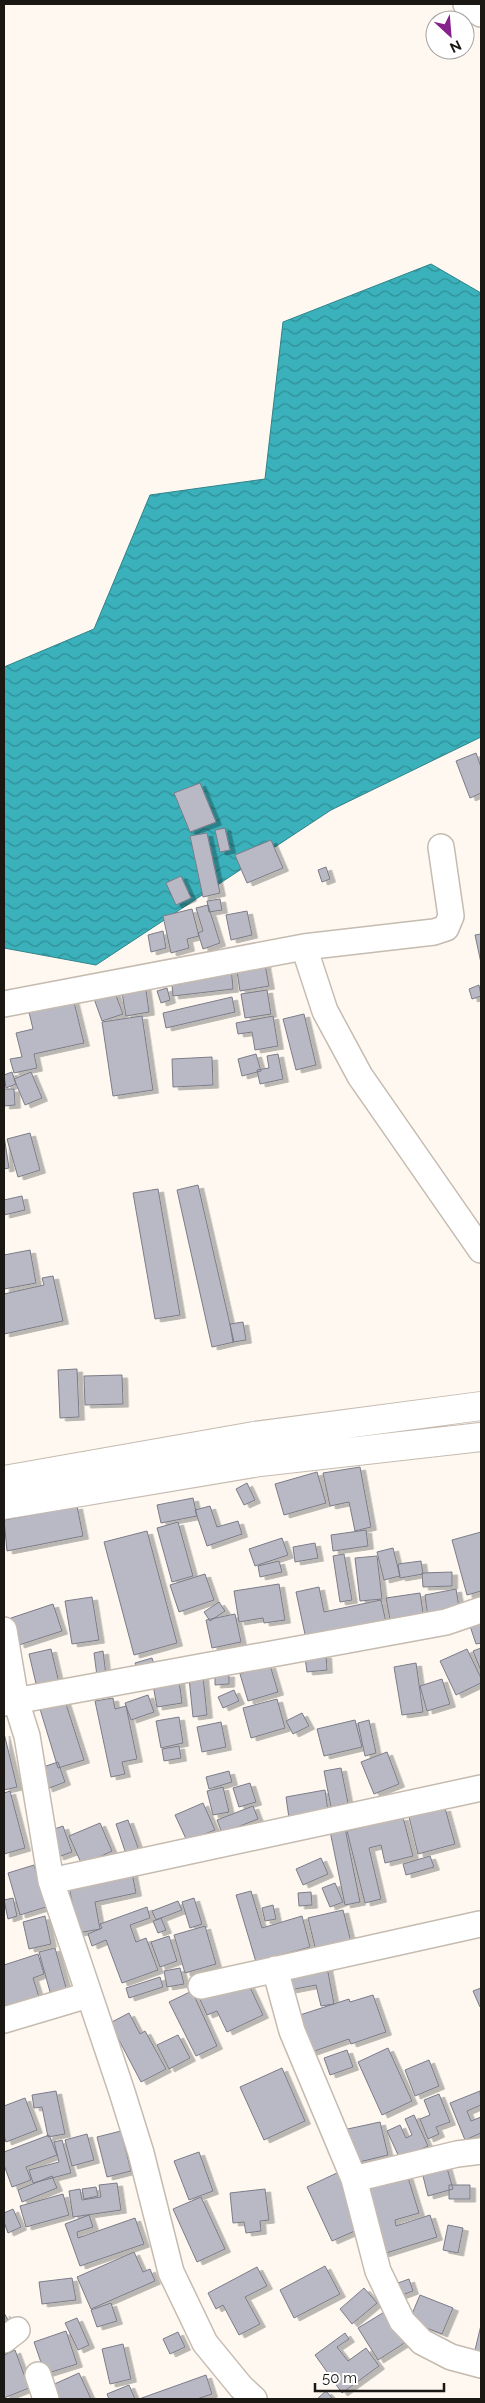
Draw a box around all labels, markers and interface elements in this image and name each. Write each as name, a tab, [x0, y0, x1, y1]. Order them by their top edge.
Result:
north arrow	[425, 10, 475, 60]
text: N	[447, 37, 464, 56]
scale bar	[315, 2360, 444, 2392]
text: 50 m	[322, 2369, 357, 2387]

